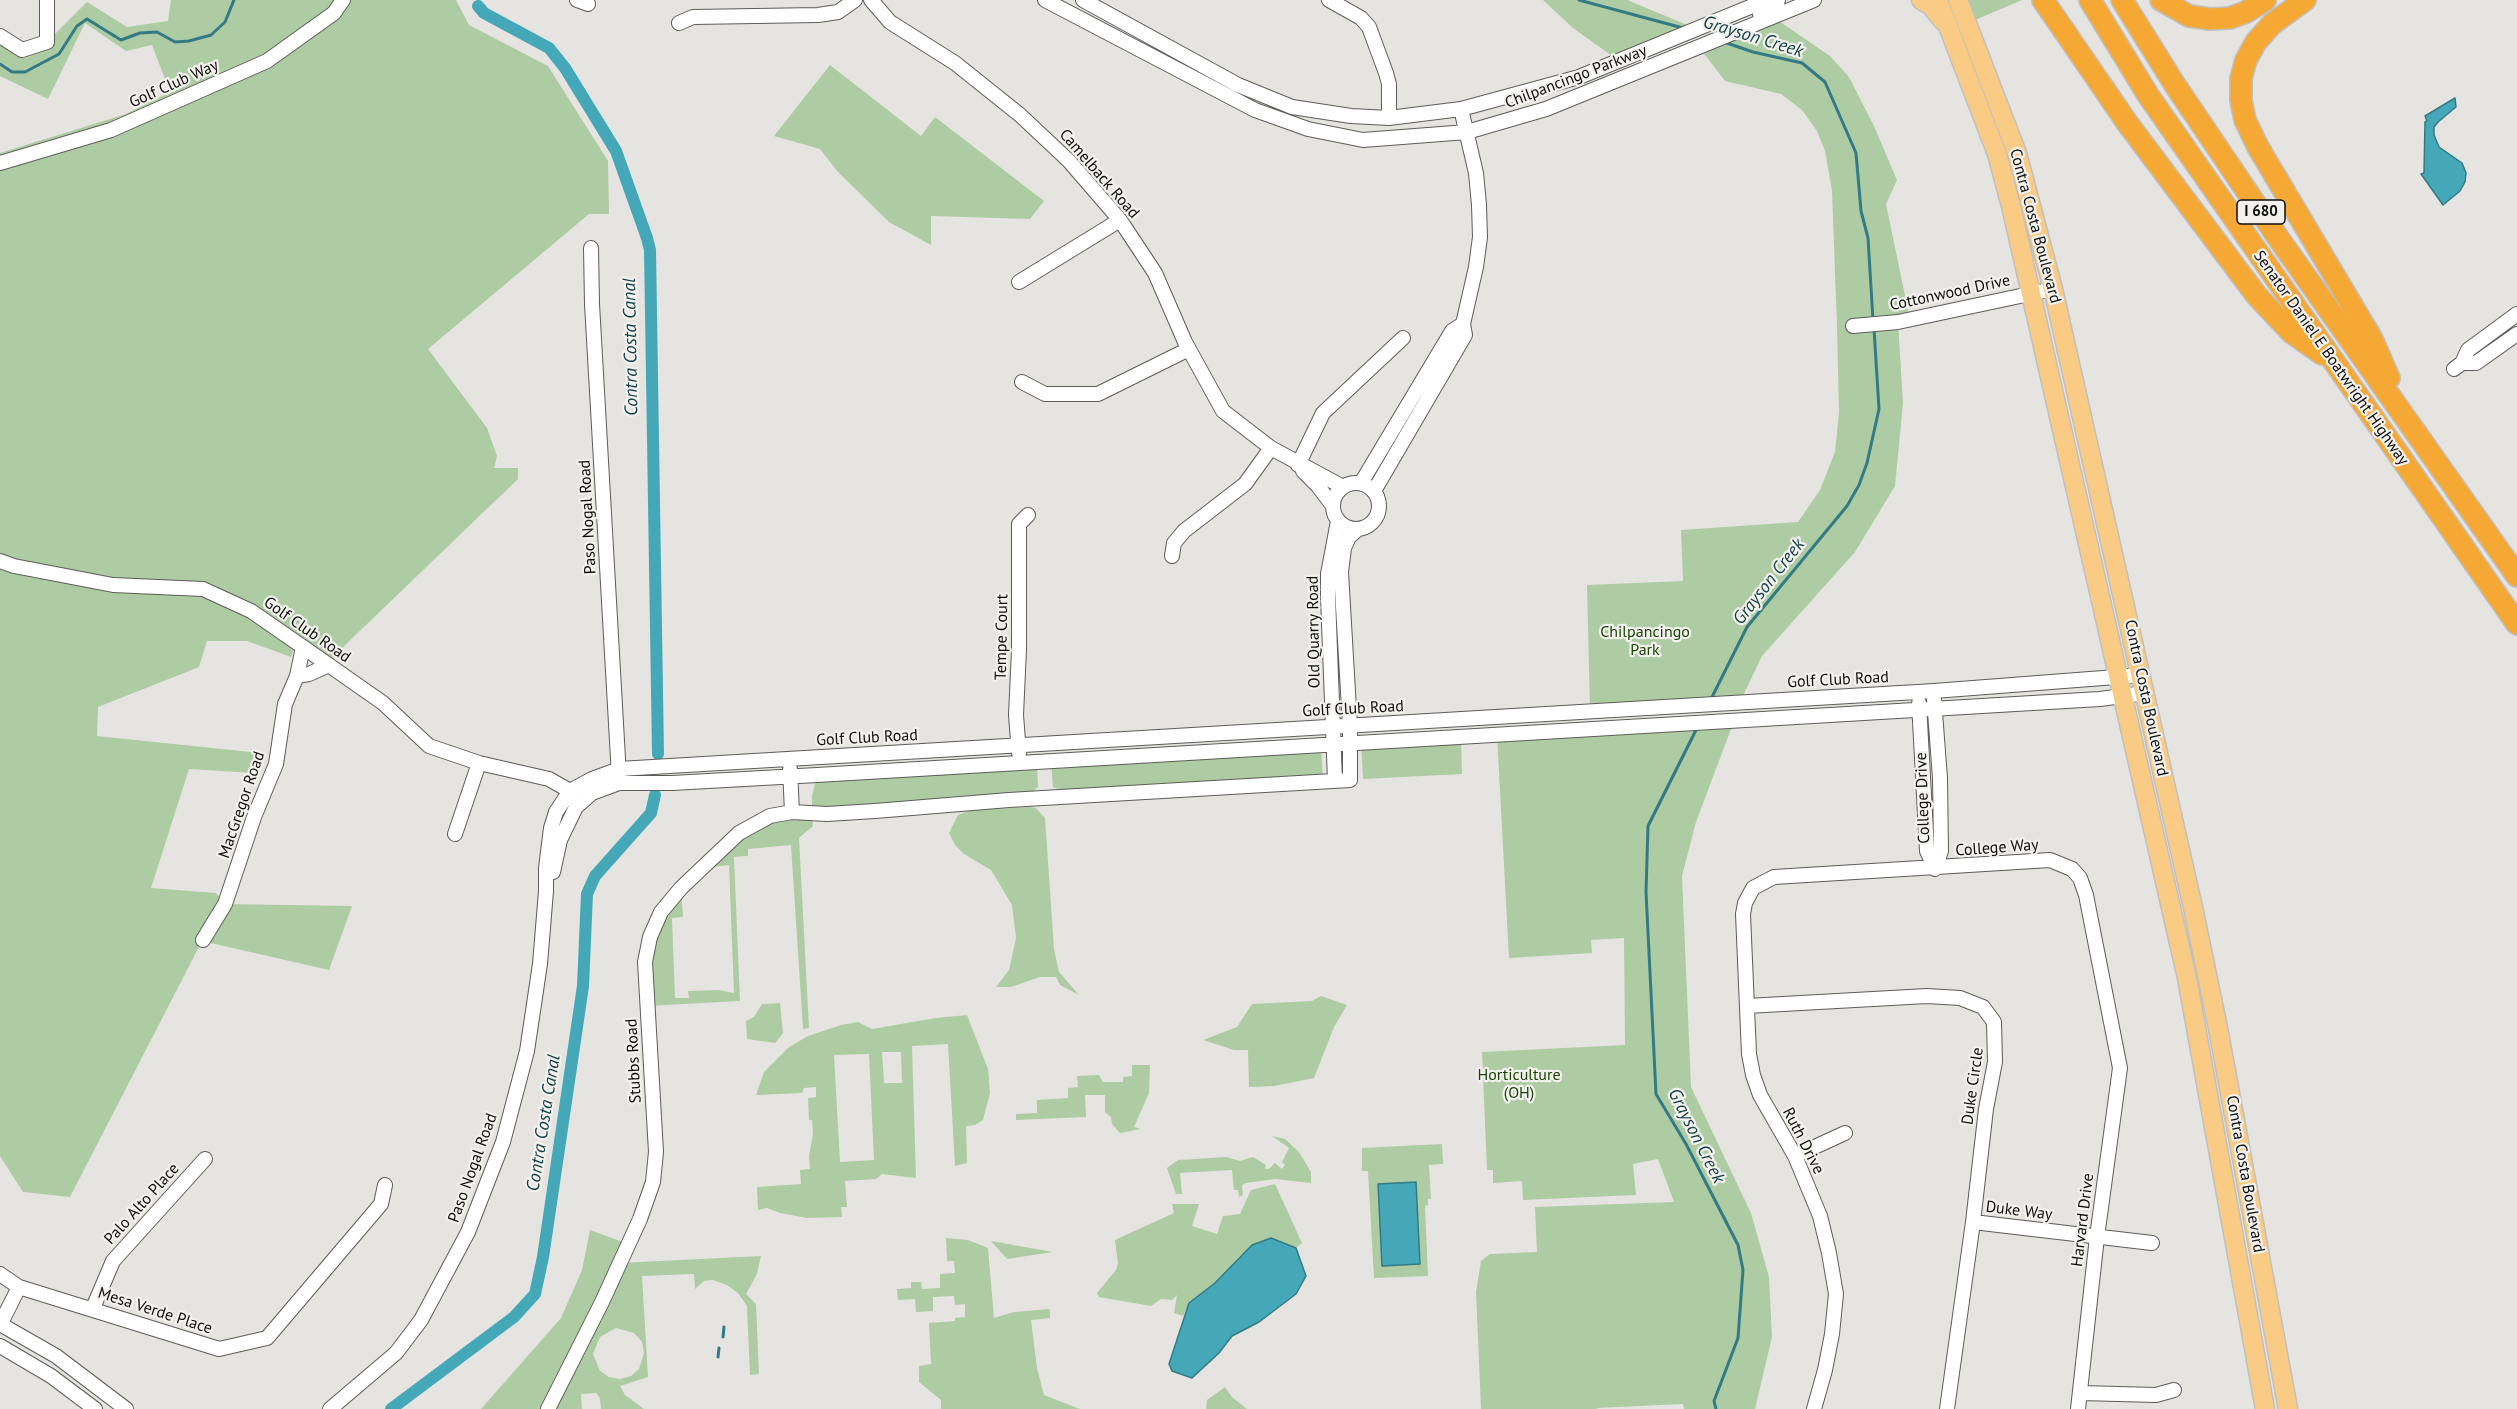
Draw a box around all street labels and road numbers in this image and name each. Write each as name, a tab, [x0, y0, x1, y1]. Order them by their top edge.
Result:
street label: Chilpancingo Parkway	[1502, 41, 1650, 113]
street label: Golf Club Way	[126, 56, 222, 112]
street label: Camelback Road	[1055, 125, 1143, 223]
street label: Contra Costa Boulevard	[2005, 147, 2065, 305]
road number: I 680	[2237, 200, 2285, 224]
street label: Senator Daniel E Boatwright Highway	[2249, 247, 2413, 469]
street label: Cottonwood Drive	[1888, 271, 2012, 315]
street label: Paso Nogal Road	[575, 459, 601, 575]
street label: Old Quarry Road	[1303, 576, 1325, 688]
street label: Golf Club Road	[260, 593, 354, 667]
street label: Tempe Court	[992, 594, 1012, 680]
street label: Contra Costa Boulevard	[2120, 618, 2172, 778]
street label: Golf Club Road	[1787, 668, 1889, 692]
street label: Golf Club Road	[1302, 697, 1404, 721]
street label: Golf Club Road	[816, 726, 918, 750]
street label: MacGregor Road	[215, 749, 269, 861]
street label: College Drive	[1912, 752, 1934, 844]
street label: College Way	[1955, 836, 2039, 860]
street label: Stubbs Road	[622, 1018, 646, 1104]
street label: Duke Circle	[1958, 1046, 1988, 1126]
street label: Contra Costa Boulevard	[2222, 1094, 2268, 1254]
street label: Ruth Drive	[1778, 1104, 1828, 1178]
street label: Paso Nogal Road	[444, 1111, 502, 1225]
street label: Palo Alto Place	[101, 1159, 183, 1249]
street label: Harvard Drive	[2068, 1172, 2098, 1268]
street label: Duke Way	[1985, 1197, 2053, 1225]
street label: Mesa Verde Place	[95, 1283, 215, 1339]

